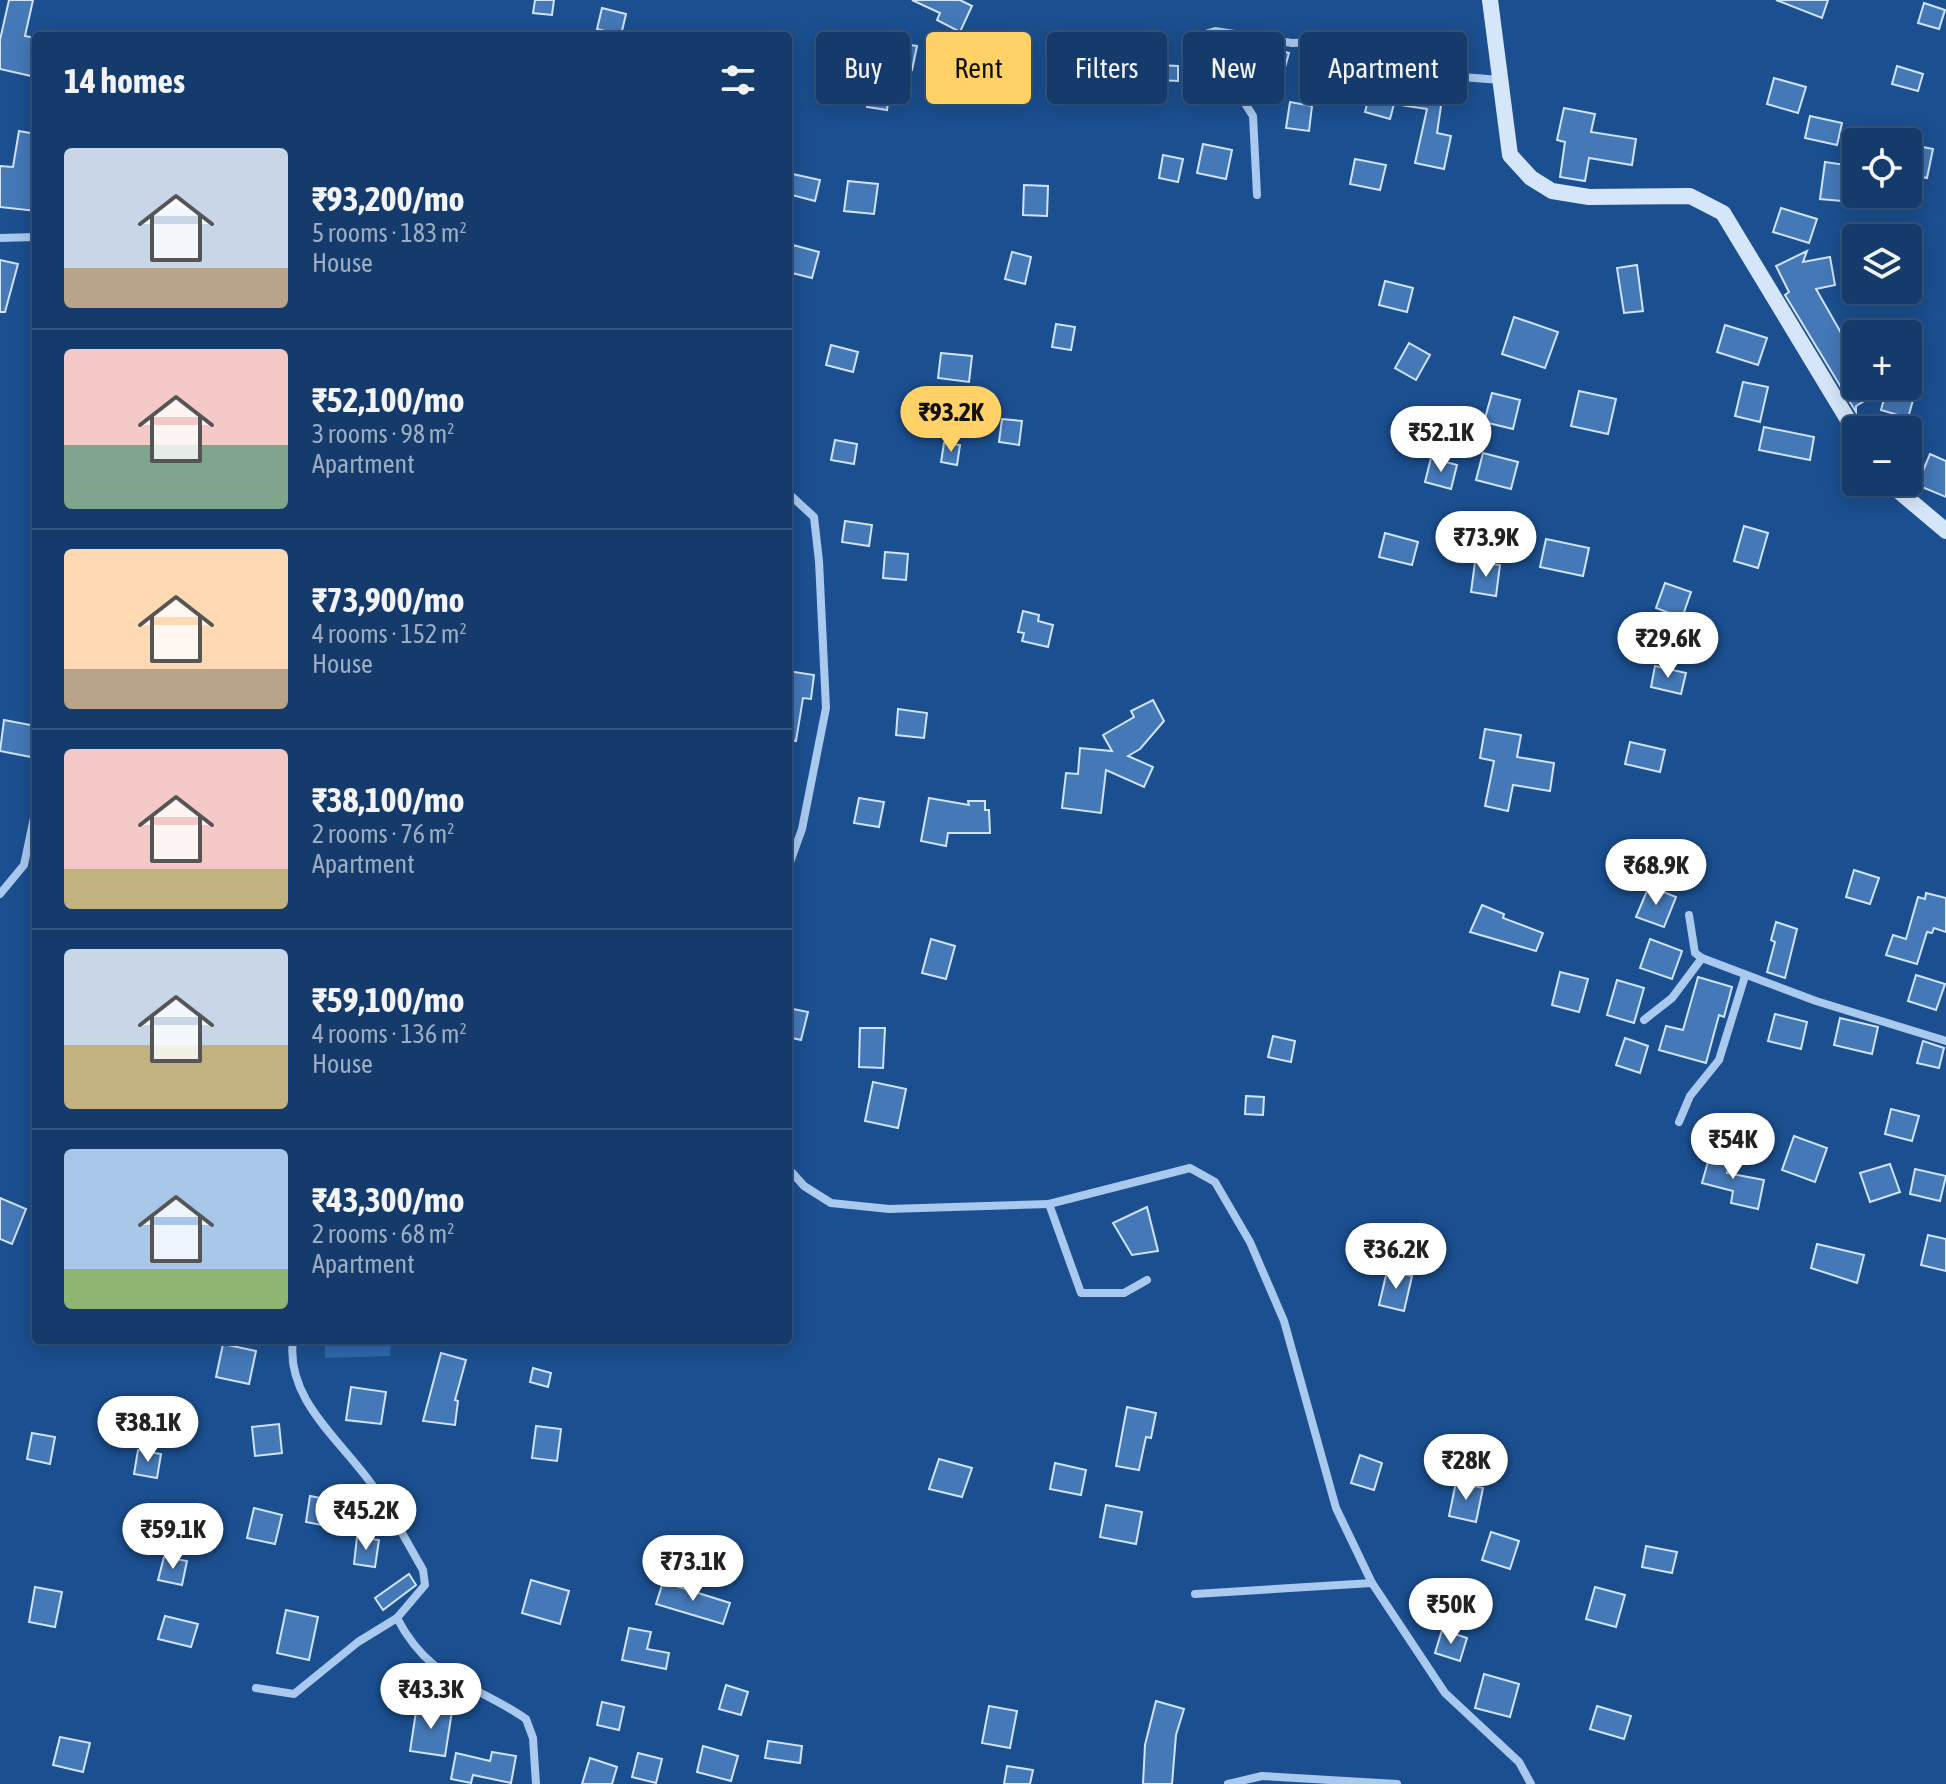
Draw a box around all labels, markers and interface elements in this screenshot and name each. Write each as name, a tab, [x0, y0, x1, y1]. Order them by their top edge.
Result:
chip: Buy	[816, 32, 910, 104]
chip: Rent	[926, 32, 1031, 104]
chip: Filters	[1047, 32, 1167, 104]
chip: New	[1183, 32, 1284, 104]
chip: Apartment	[1300, 32, 1467, 104]
icon: filters	[716, 58, 760, 102]
text: 14 homes	[64, 61, 185, 100]
map controls	[1842, 128, 1922, 496]
button: locate	[1842, 128, 1922, 208]
text: ₹93,200/mo	[312, 179, 465, 218]
icon: home	[128, 180, 224, 276]
text: 5 rooms · 183 m²	[312, 218, 467, 248]
button: layers	[1842, 224, 1922, 304]
text: House	[312, 248, 373, 278]
button: +	[1842, 320, 1922, 400]
text: ₹52,100/mo	[312, 380, 465, 419]
icon: home	[128, 381, 224, 477]
pin: ₹93.2K	[886, 386, 1016, 454]
text: ₹93.2K	[918, 397, 984, 427]
pin: ₹52.1K	[1376, 406, 1506, 474]
button: −	[1842, 416, 1922, 496]
text: ₹52.1K	[1408, 417, 1474, 447]
text: 3 rooms · 98 m²	[312, 419, 454, 449]
text: Apartment	[312, 449, 415, 479]
pin: ₹73.9K	[1421, 511, 1551, 579]
text: ₹73.9K	[1453, 522, 1519, 552]
text: ₹73,900/mo	[312, 580, 465, 619]
icon: home	[128, 581, 224, 677]
pin: ₹29.6K	[1603, 612, 1733, 680]
text: 4 rooms · 152 m²	[312, 619, 467, 649]
text: ₹29.6K	[1635, 623, 1701, 653]
text: House	[312, 649, 373, 679]
text: ₹38,100/mo	[312, 780, 465, 819]
icon: home	[128, 781, 224, 877]
text: 2 rooms · 76 m²	[312, 819, 454, 849]
pin: ₹68.9K	[1591, 839, 1721, 907]
text: Apartment	[312, 849, 415, 879]
text: ₹68.9K	[1623, 850, 1689, 880]
text: ₹59,100/mo	[312, 980, 465, 1019]
icon: home	[128, 981, 224, 1077]
text: 4 rooms · 136 m²	[312, 1019, 467, 1049]
text: House	[312, 1049, 373, 1079]
pin: ₹54K	[1686, 1113, 1780, 1181]
text: ₹54K	[1709, 1124, 1757, 1154]
text: ₹43,300/mo	[312, 1180, 465, 1219]
icon: home	[128, 1181, 224, 1277]
text: 2 rooms · 68 m²	[312, 1219, 454, 1249]
pin: ₹36.2K	[1331, 1223, 1461, 1291]
text: ₹36.2K	[1363, 1234, 1429, 1264]
text: Apartment	[312, 1249, 415, 1279]
pin: ₹38.1K	[83, 1396, 213, 1464]
text: ₹38.1K	[115, 1407, 181, 1437]
pin: ₹28K	[1419, 1434, 1513, 1502]
text: ₹28K	[1442, 1445, 1490, 1475]
pin: ₹45.2K	[301, 1484, 431, 1552]
text: ₹45.2K	[333, 1495, 399, 1525]
pin: ₹59.1K	[108, 1503, 238, 1571]
text: ₹59.1K	[140, 1514, 206, 1544]
pin: ₹73.1K	[628, 1535, 758, 1603]
text: ₹73.1K	[660, 1546, 726, 1576]
pin: ₹50K	[1404, 1578, 1498, 1646]
text: ₹50K	[1427, 1589, 1475, 1619]
pin: ₹43.3K	[366, 1663, 496, 1731]
text: ₹43.3K	[398, 1674, 464, 1704]

